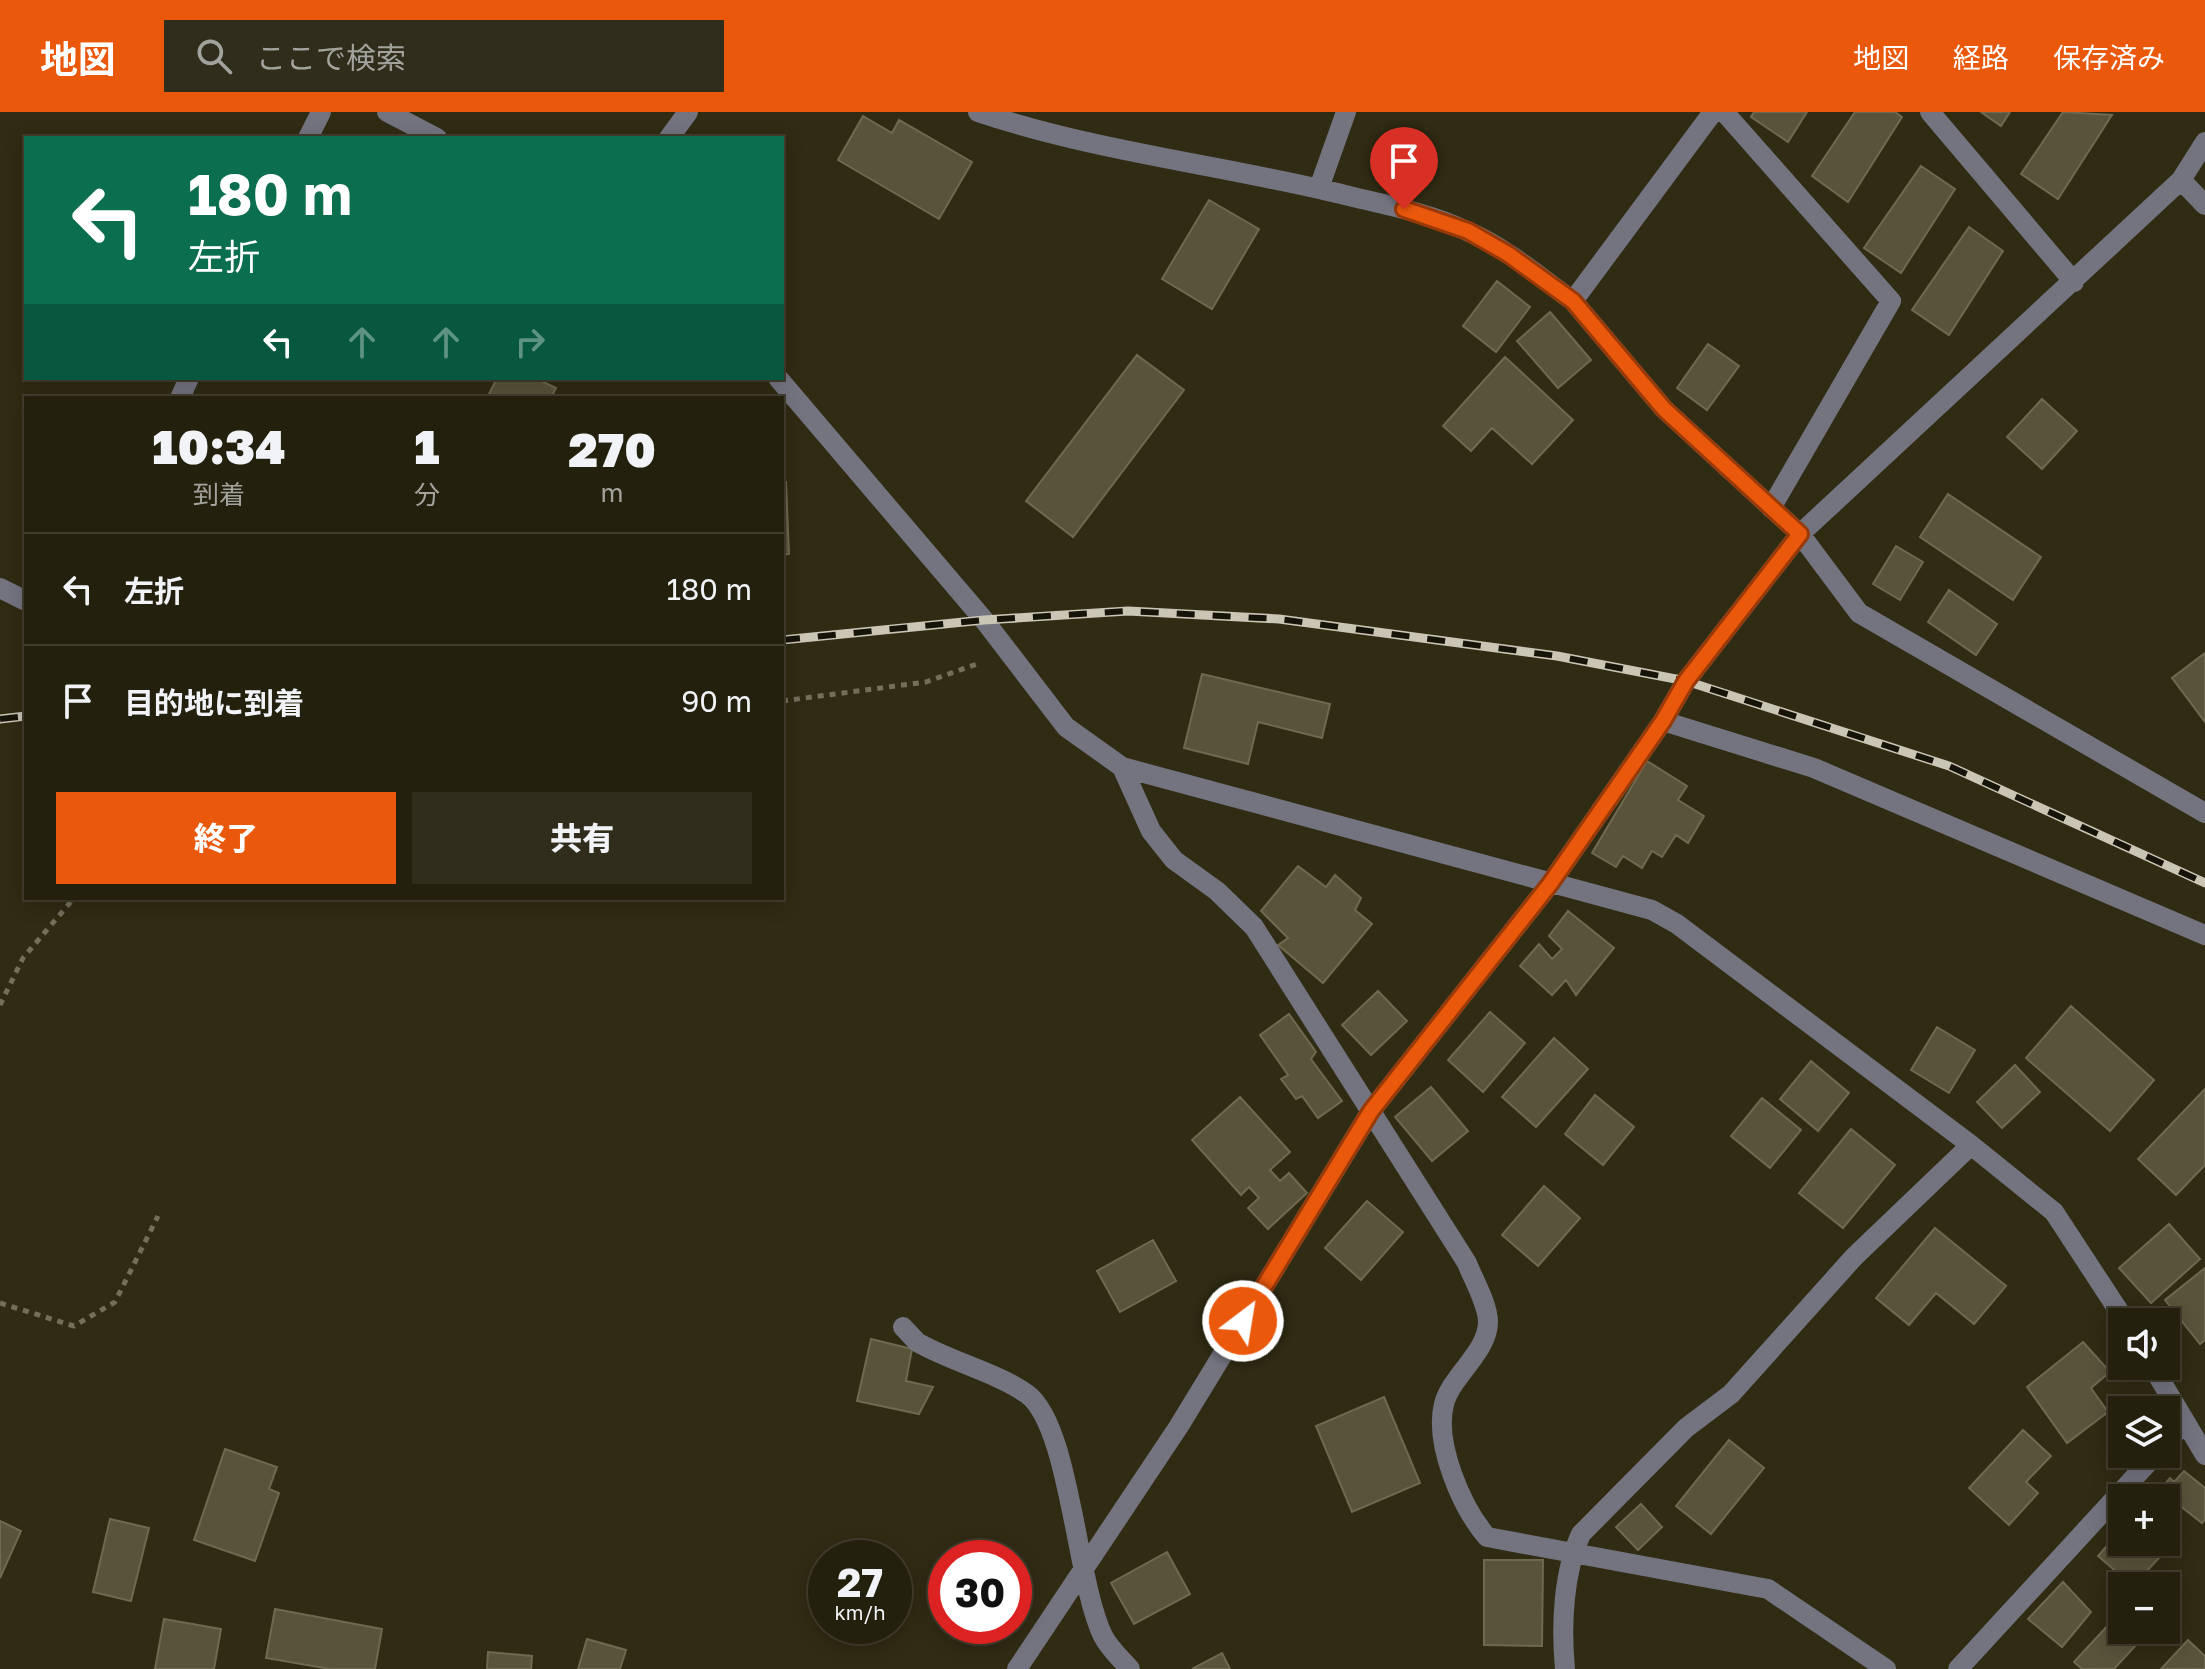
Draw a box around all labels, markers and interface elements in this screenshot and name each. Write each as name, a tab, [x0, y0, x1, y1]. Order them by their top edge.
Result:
search box	[164, 20, 724, 92]
icon: search	[192, 34, 236, 78]
text: 地図	[40, 36, 116, 81]
text: ここで検索	[256, 40, 406, 76]
text: 地図	[1853, 41, 1909, 74]
text: 経路	[1953, 41, 2009, 74]
text: 保存済み	[2053, 41, 2165, 74]
pin	[1370, 127, 1438, 209]
icon: arrive	[1382, 139, 1426, 183]
text: 180 m	[188, 160, 352, 227]
icon: left	[56, 168, 160, 272]
text: 左折	[188, 235, 260, 278]
icon: left	[256, 320, 300, 364]
icon: ahead	[340, 320, 384, 364]
icon: ahead	[424, 320, 468, 364]
icon: right	[508, 320, 552, 364]
text: 10:34	[152, 417, 286, 475]
text: 1	[414, 417, 440, 475]
text: 270	[568, 420, 656, 478]
text: m	[600, 477, 623, 508]
text: 到着	[193, 479, 245, 510]
text: 分	[414, 479, 440, 510]
icon: left	[56, 567, 100, 611]
text: 180 m	[667, 571, 752, 607]
text: 左折	[124, 573, 184, 609]
icon: arrive	[56, 679, 100, 723]
text: 90 m	[681, 683, 752, 719]
text: 目的地に到着	[124, 685, 304, 721]
button: 終了	[56, 792, 396, 884]
button: 共有	[412, 792, 752, 884]
position arrow	[1201, 1279, 1285, 1363]
map controls	[2108, 1308, 2180, 1644]
button: sound	[2108, 1308, 2180, 1380]
button: layers	[2108, 1396, 2180, 1468]
button: +	[2108, 1484, 2180, 1556]
speed limit sign: 30	[928, 1540, 1032, 1644]
text: 27	[837, 1558, 883, 1606]
button: −	[2108, 1572, 2180, 1644]
text: km/h	[835, 1600, 885, 1624]

